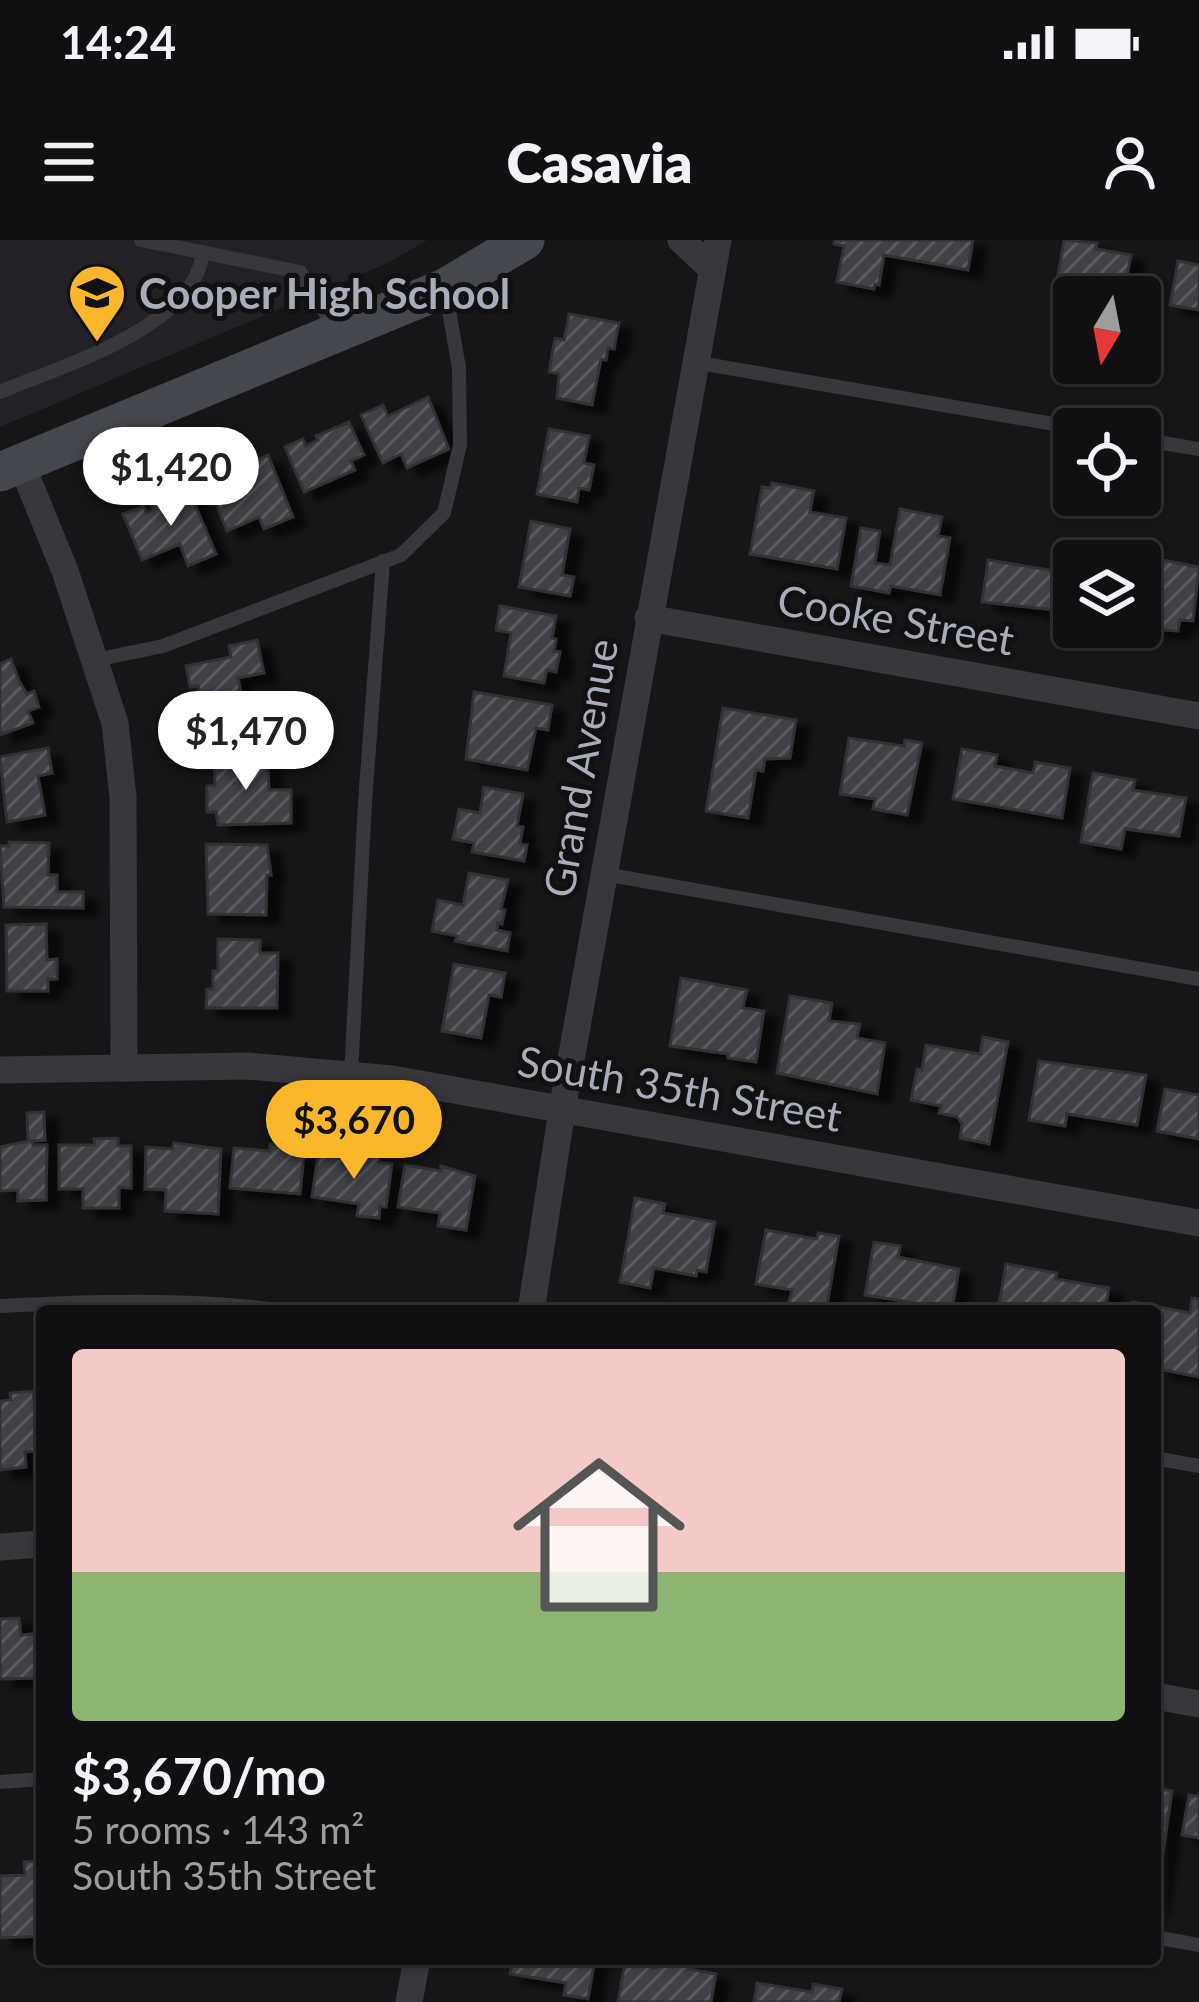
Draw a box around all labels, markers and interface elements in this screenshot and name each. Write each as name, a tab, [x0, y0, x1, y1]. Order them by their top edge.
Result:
text: 14:24	[60, 15, 176, 69]
icon: menu	[36, 129, 102, 195]
icon: person	[1097, 129, 1163, 195]
text: Casavia	[506, 130, 693, 195]
school or university icon: Cooper High School	[66, 262, 128, 344]
place label: Cooper High School	[139, 268, 510, 318]
north arrow	[1053, 276, 1161, 384]
map controls	[1053, 276, 1161, 648]
button: locate	[1053, 408, 1161, 516]
pin: $1,420	[73, 427, 269, 529]
text: $1,420	[110, 443, 232, 489]
button: layers	[1053, 540, 1161, 648]
street label: Cooke Street	[774, 574, 1018, 664]
street label: Grand Avenue	[533, 635, 627, 901]
pin: $1,470	[148, 691, 344, 793]
text: $1,470	[185, 707, 307, 753]
street label: South 35th Street	[514, 1035, 846, 1141]
pin: $3,670	[256, 1080, 452, 1182]
text: $3,670	[293, 1096, 415, 1142]
icon: home	[491, 1427, 707, 1643]
text: $3,670/mo	[72, 1745, 326, 1806]
text: 5 rooms · 143 m²	[72, 1806, 364, 1852]
text: South 35th Street	[72, 1852, 376, 1898]

